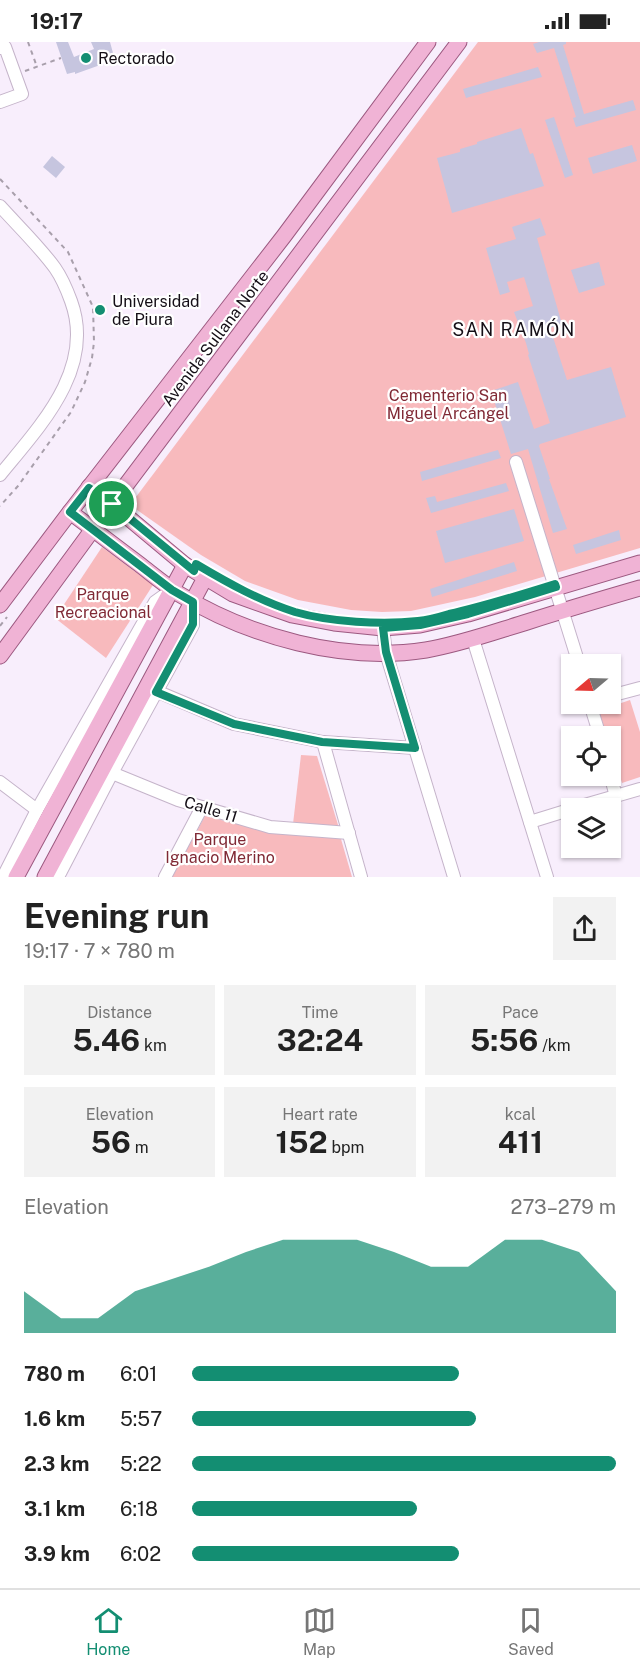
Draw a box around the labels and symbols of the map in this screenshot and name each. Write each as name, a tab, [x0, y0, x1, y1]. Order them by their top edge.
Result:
place label: Rectorado	[98, 49, 174, 68]
marker: Rectorado	[79, 51, 93, 65]
street label: Avenida Sullana Norte	[158, 267, 273, 410]
place label: Universidad de Piura	[112, 292, 200, 329]
marker: Universidad de Piura	[93, 303, 107, 317]
district label: SAN RAMÓN	[452, 318, 576, 340]
park label: Cementerio San Miguel Arcángel	[387, 386, 509, 423]
pin	[86, 478, 137, 529]
park label: Parque Recreacional	[55, 585, 151, 622]
north arrow	[561, 654, 621, 714]
street label: Calle 11	[182, 792, 240, 827]
park label: Parque Ignacio Merino	[165, 830, 275, 867]

